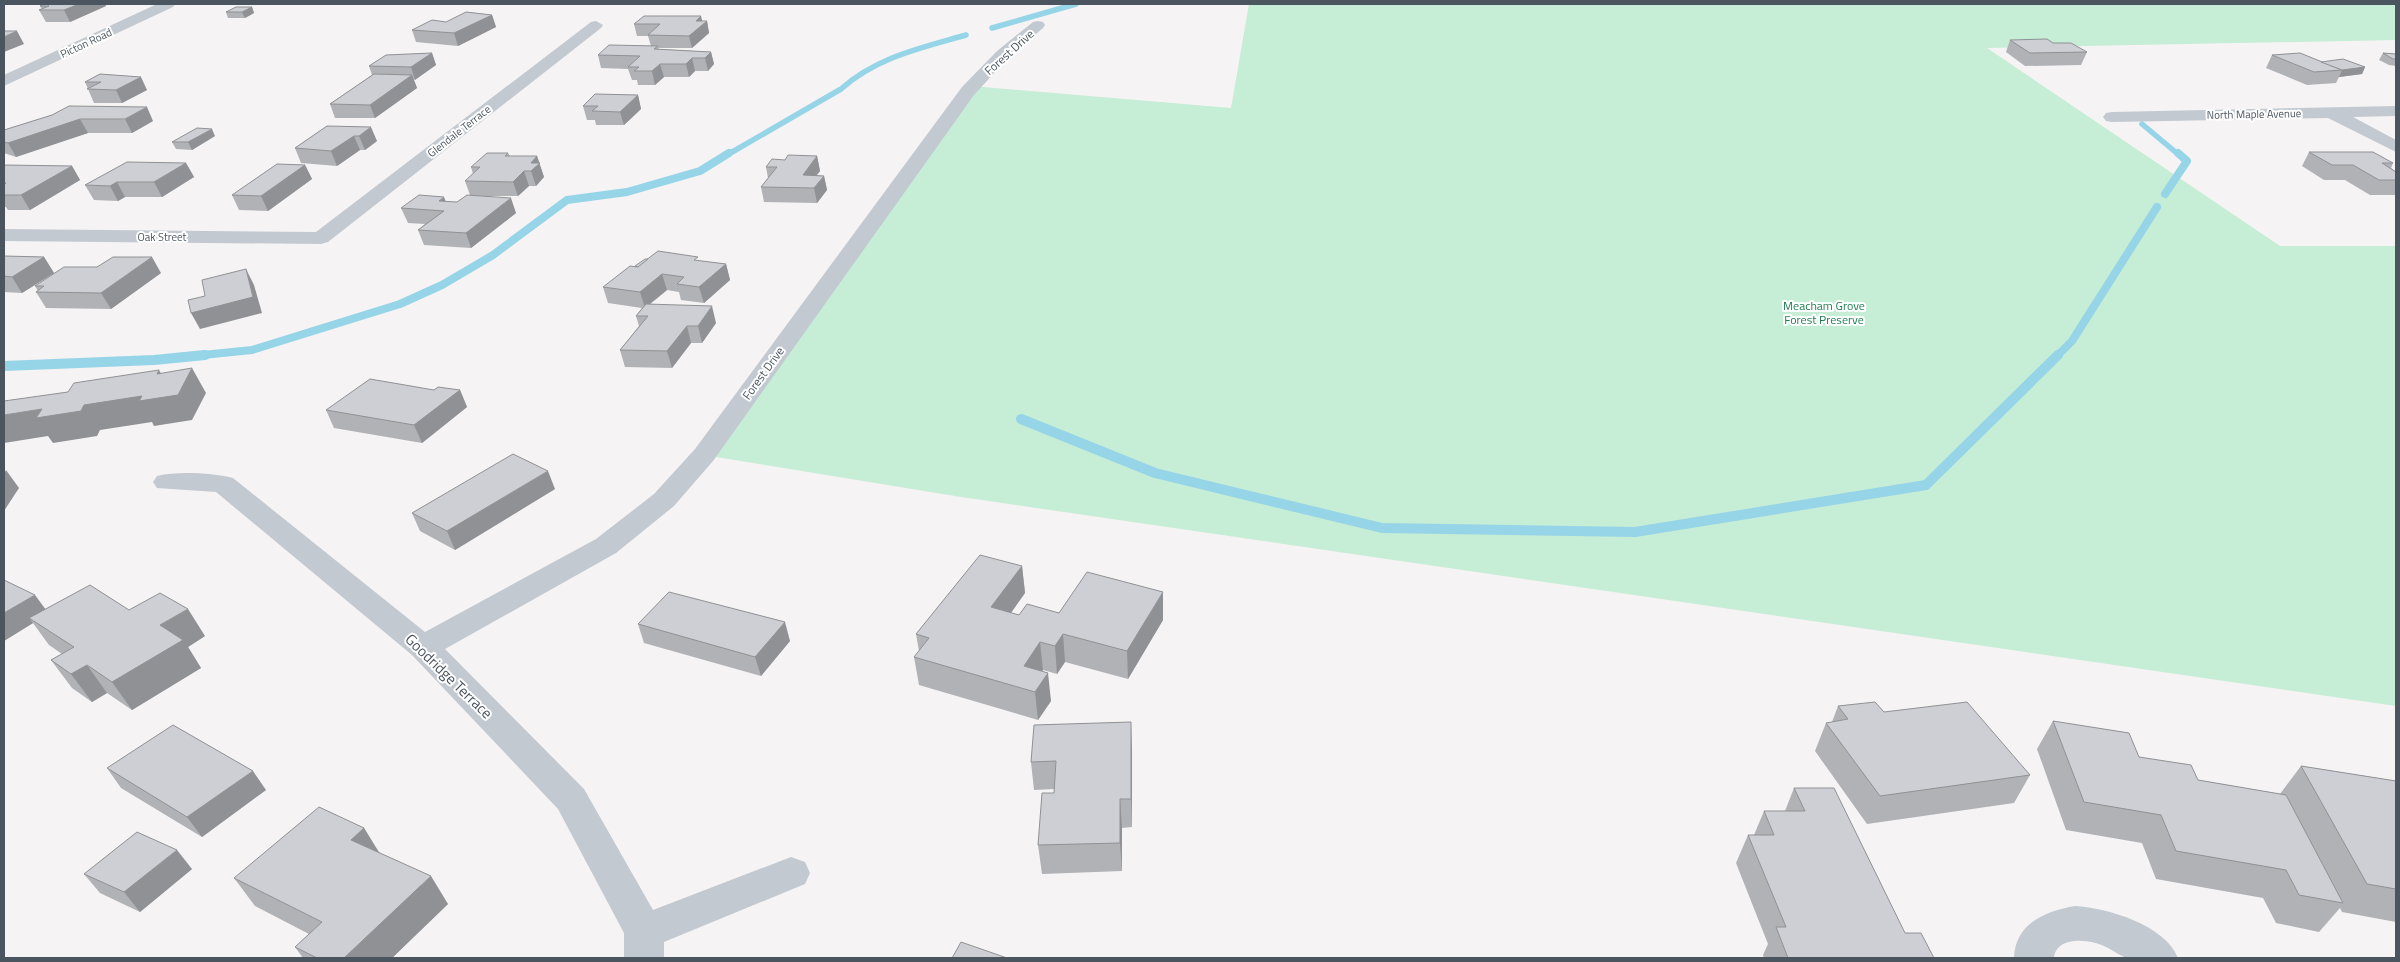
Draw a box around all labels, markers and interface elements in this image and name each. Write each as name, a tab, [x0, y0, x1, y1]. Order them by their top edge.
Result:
street label: Picton Road	[57, 24, 115, 62]
street label: Forest Drive	[980, 24, 1038, 80]
street label: Glendale Terrace	[424, 101, 494, 161]
street label: North Maple Avenue	[2207, 105, 2302, 123]
street label: Oak Street	[138, 229, 187, 245]
park label: Meacham Grove Forest Preserve	[1783, 296, 1865, 329]
street label: Forest Drive	[737, 343, 789, 403]
street label: Goodridge Terrace	[400, 628, 498, 724]

